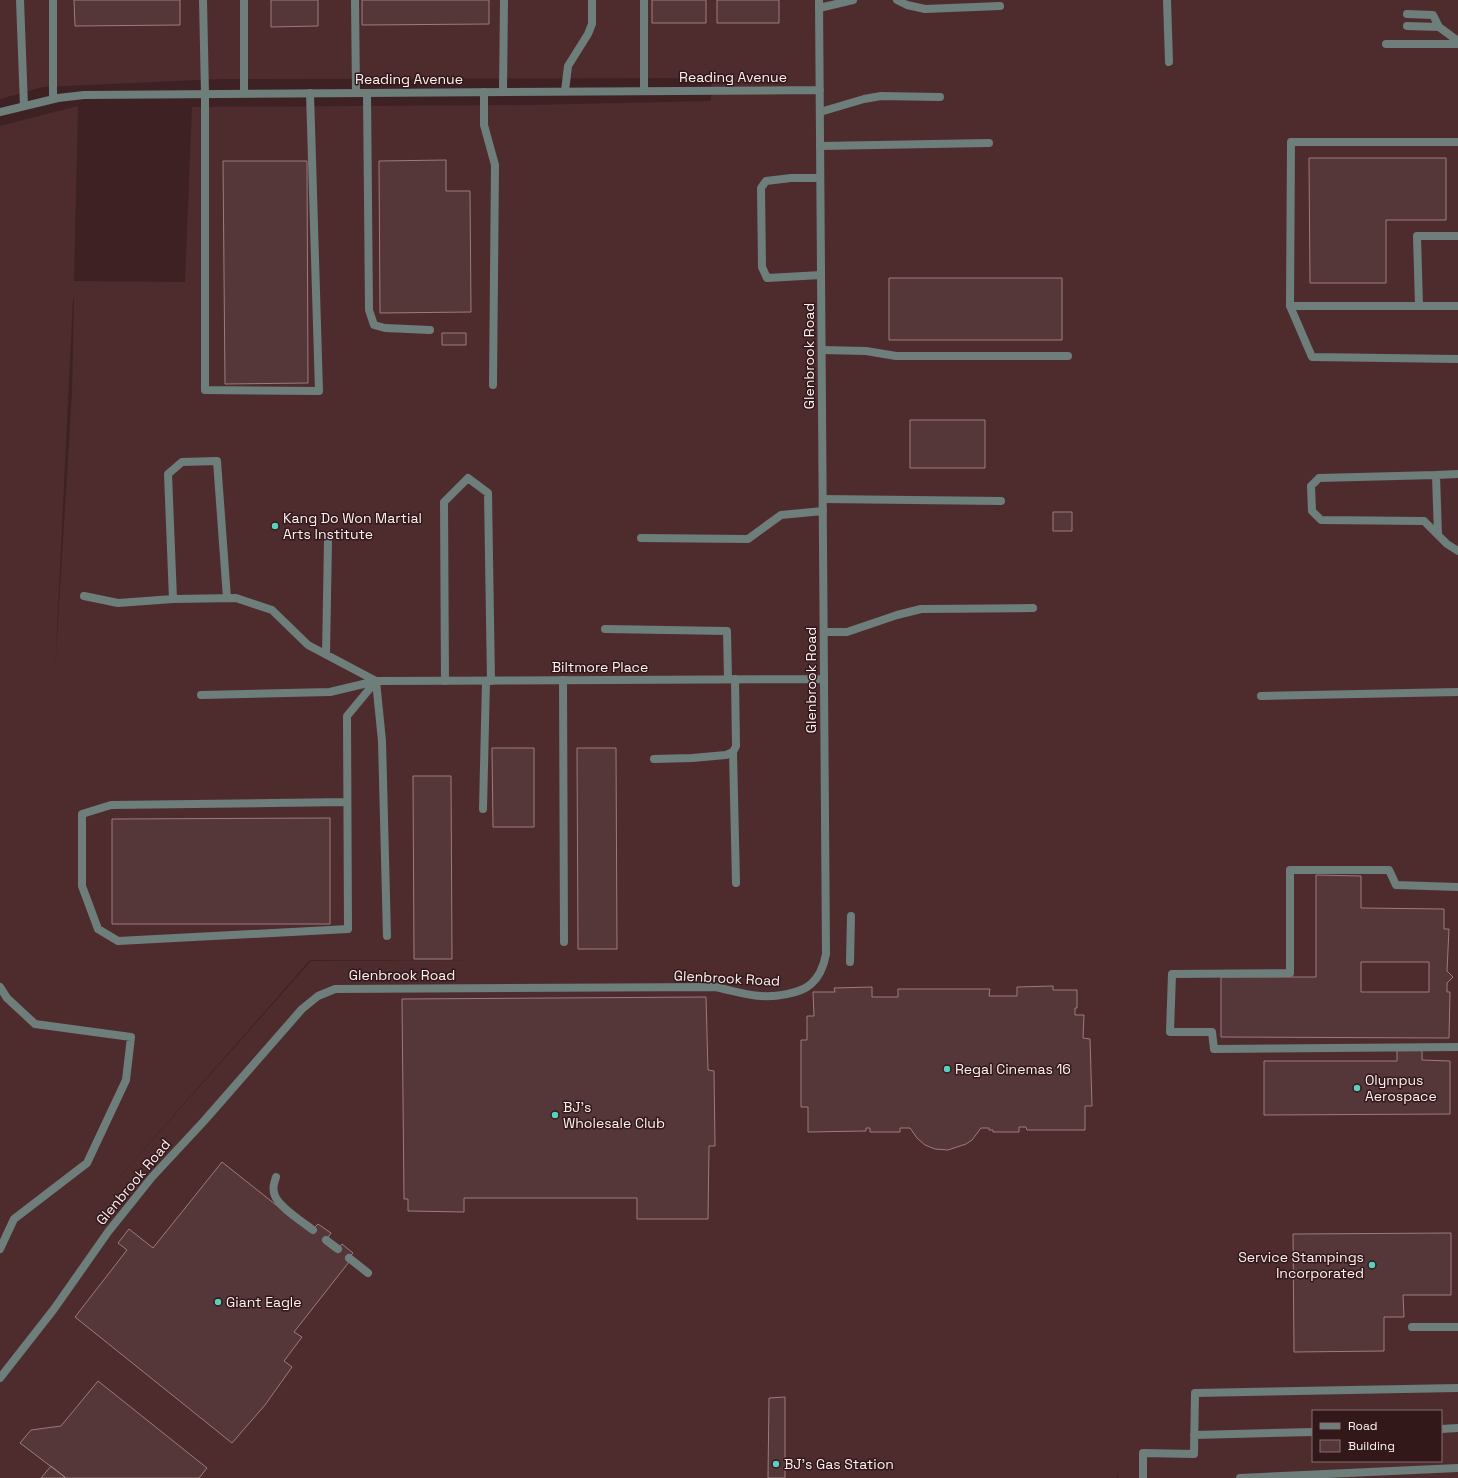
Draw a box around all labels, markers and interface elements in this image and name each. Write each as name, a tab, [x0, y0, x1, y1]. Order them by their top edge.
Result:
street label: Reading Avenue	[679, 68, 787, 86]
street label: Reading Avenue	[355, 70, 463, 88]
street label: Glenbrook Road	[800, 303, 818, 409]
place label: Kang Do Won Martial Arts Institute	[283, 509, 422, 543]
marker: Kang Do Won Martial Arts Institute	[270, 521, 280, 531]
street label: Glenbrook Road	[802, 627, 820, 733]
street label: Biltmore Place	[552, 658, 648, 676]
street label: Glenbrook Road	[349, 966, 455, 984]
street label: Glenbrook Road	[673, 966, 781, 990]
place label: Regal Cinemas 16	[955, 1060, 1071, 1078]
marker: Regal Cinemas 16	[942, 1064, 952, 1074]
place label: Olympus Aerospace	[1365, 1071, 1437, 1105]
marker: Olympus Aerospace	[1352, 1083, 1362, 1093]
place label: BJ's Wholesale Club	[563, 1098, 665, 1132]
marker: BJ's Wholesale Club	[550, 1110, 560, 1120]
street label: Glenbrook Road	[92, 1135, 174, 1229]
place label: Service Stampings Incorporated	[1238, 1248, 1364, 1282]
marker: Service Stampings Incorporated	[1367, 1260, 1377, 1270]
place label: Giant Eagle	[226, 1293, 302, 1311]
marker: Giant Eagle	[213, 1297, 223, 1307]
legend	[1312, 1410, 1442, 1462]
text: Road	[1348, 1418, 1377, 1434]
text: Building	[1348, 1438, 1395, 1454]
place label: BJ’s Gas Station	[784, 1455, 894, 1473]
marker: BJ’s Gas Station	[771, 1459, 781, 1469]

